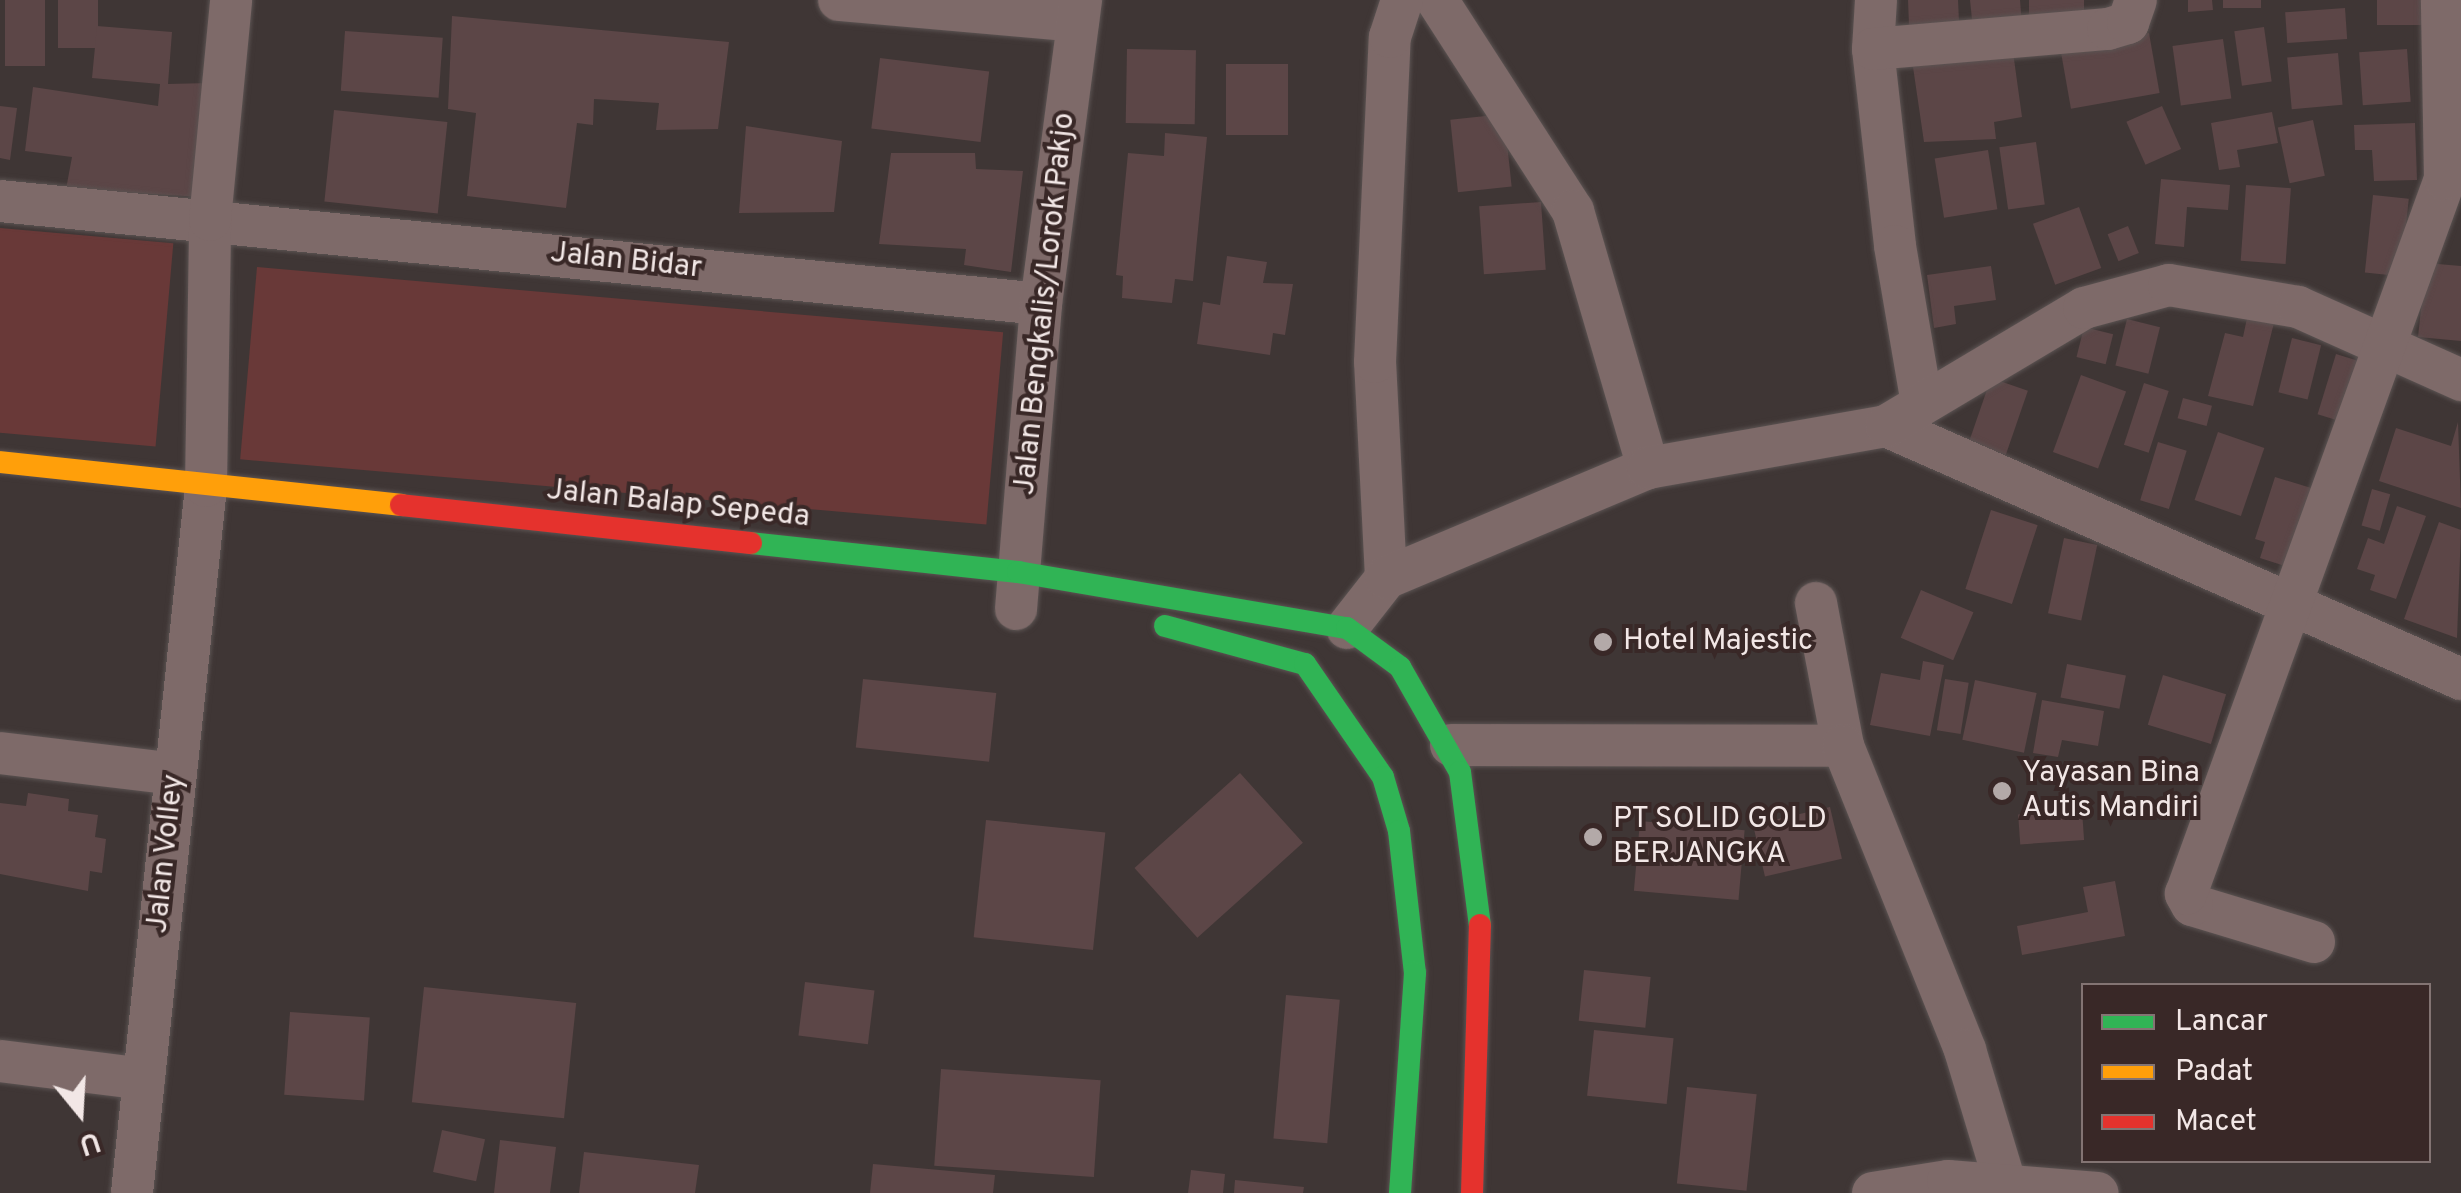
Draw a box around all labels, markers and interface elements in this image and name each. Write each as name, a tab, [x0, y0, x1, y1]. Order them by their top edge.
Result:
street label: Jalan Bengkalis/Lorok Pakjo	[1008, 111, 1084, 497]
street label: Jalan Bidar	[548, 236, 704, 288]
street label: Jalan Balap Sepeda	[545, 473, 811, 537]
place label: Hotel Majestic	[1623, 624, 1813, 660]
marker: Hotel Majestic	[1592, 631, 1614, 653]
place label: Yayasan Bina Autis Mandiri	[2022, 756, 2200, 826]
street label: Jalan Volley	[141, 772, 193, 936]
marker: Yayasan Bina Autis Mandiri	[1991, 780, 2013, 802]
place label: PT SOLID GOLD BERJANGKA	[1613, 802, 1828, 872]
marker: PT SOLID GOLD BERJANGKA	[1582, 826, 1604, 848]
legend	[2081, 983, 2431, 1163]
text: Lancar	[2175, 1004, 2268, 1041]
text: Padat	[2175, 1054, 2253, 1091]
north arrow	[30, 1063, 130, 1163]
text: Macet	[2175, 1104, 2257, 1141]
text: U	[74, 1121, 104, 1162]

